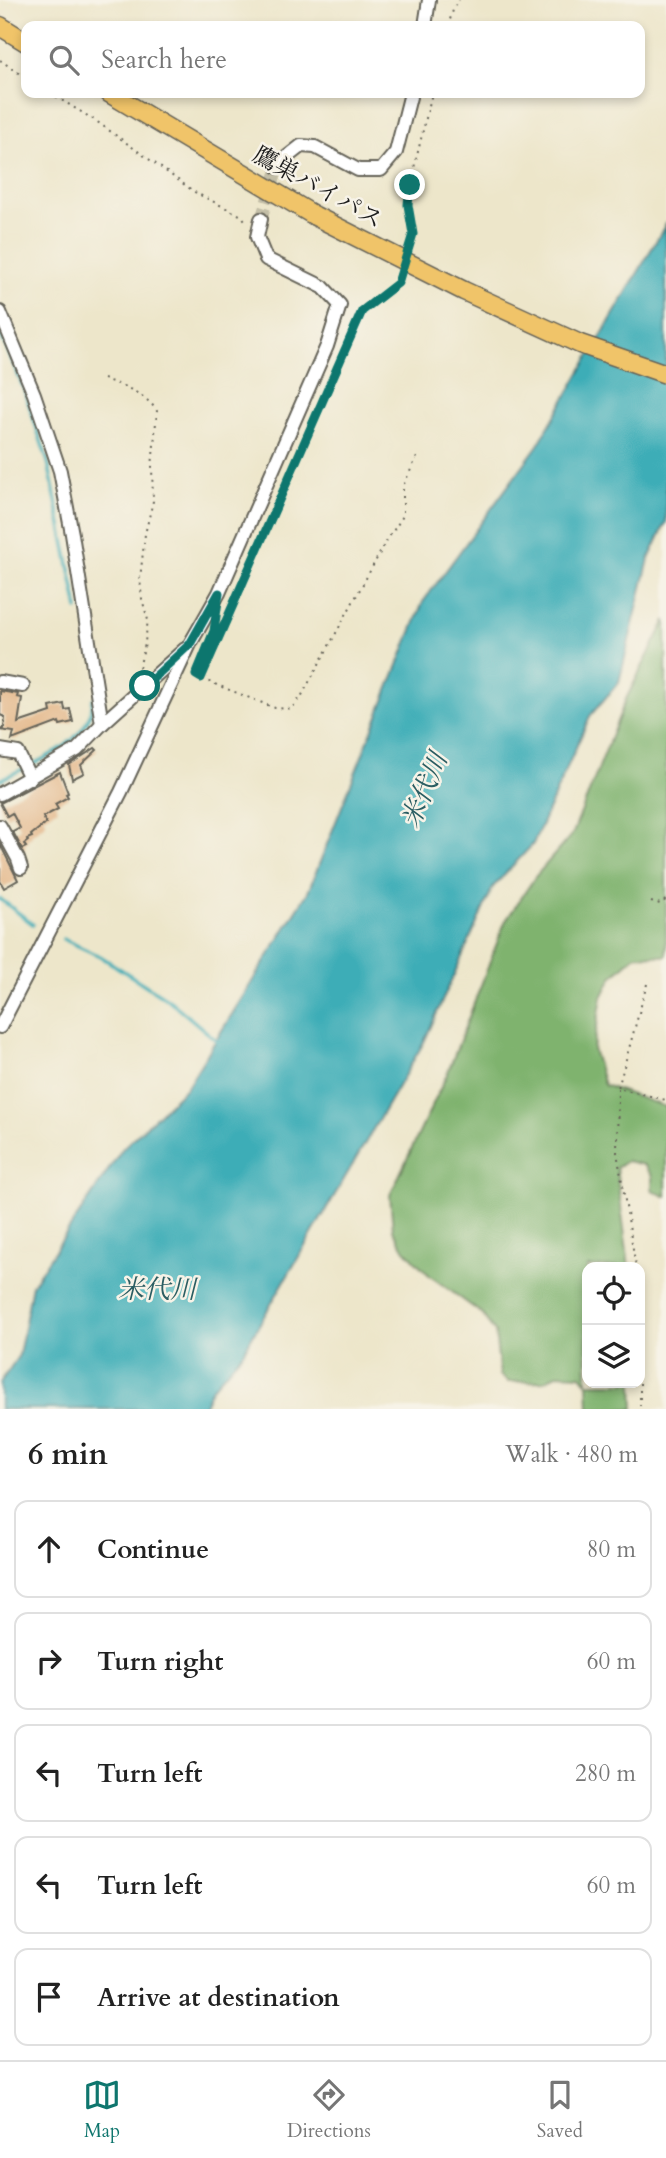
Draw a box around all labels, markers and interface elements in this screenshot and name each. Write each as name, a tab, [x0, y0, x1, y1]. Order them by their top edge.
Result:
search box	[21, 21, 645, 98]
icon: search	[45, 41, 83, 79]
text: Search here	[101, 42, 227, 77]
street label: 鷹巣バイパス	[247, 138, 389, 237]
route end	[394, 169, 425, 200]
route start	[129, 670, 160, 701]
water label: 米代川	[393, 745, 457, 833]
map controls	[582, 1262, 645, 1388]
button: locate	[582, 1262, 645, 1325]
water label: 米代川	[118, 1272, 199, 1307]
button: layers	[582, 1325, 645, 1388]
text: 6 min	[28, 1434, 108, 1475]
text: Walk · 480 m	[505, 1439, 638, 1470]
icon: ahead	[30, 1530, 68, 1568]
text: Continue	[97, 1532, 209, 1567]
text: 80 m	[587, 1534, 636, 1565]
icon: right	[30, 1642, 68, 1680]
text: Turn right	[97, 1644, 224, 1679]
text: 60 m	[587, 1646, 636, 1677]
icon: left	[30, 1754, 68, 1792]
text: Turn left	[97, 1756, 202, 1791]
text: 280 m	[575, 1758, 636, 1789]
icon: left	[30, 1866, 68, 1904]
text: Turn left	[97, 1868, 202, 1903]
text: 60 m	[587, 1870, 636, 1901]
icon: arrive	[30, 1978, 68, 2016]
text: Arrive at destination	[97, 1980, 340, 2015]
tab: Map	[83, 2076, 121, 2144]
tab: Directions	[287, 2076, 371, 2144]
tab: Saved	[537, 2076, 583, 2144]

